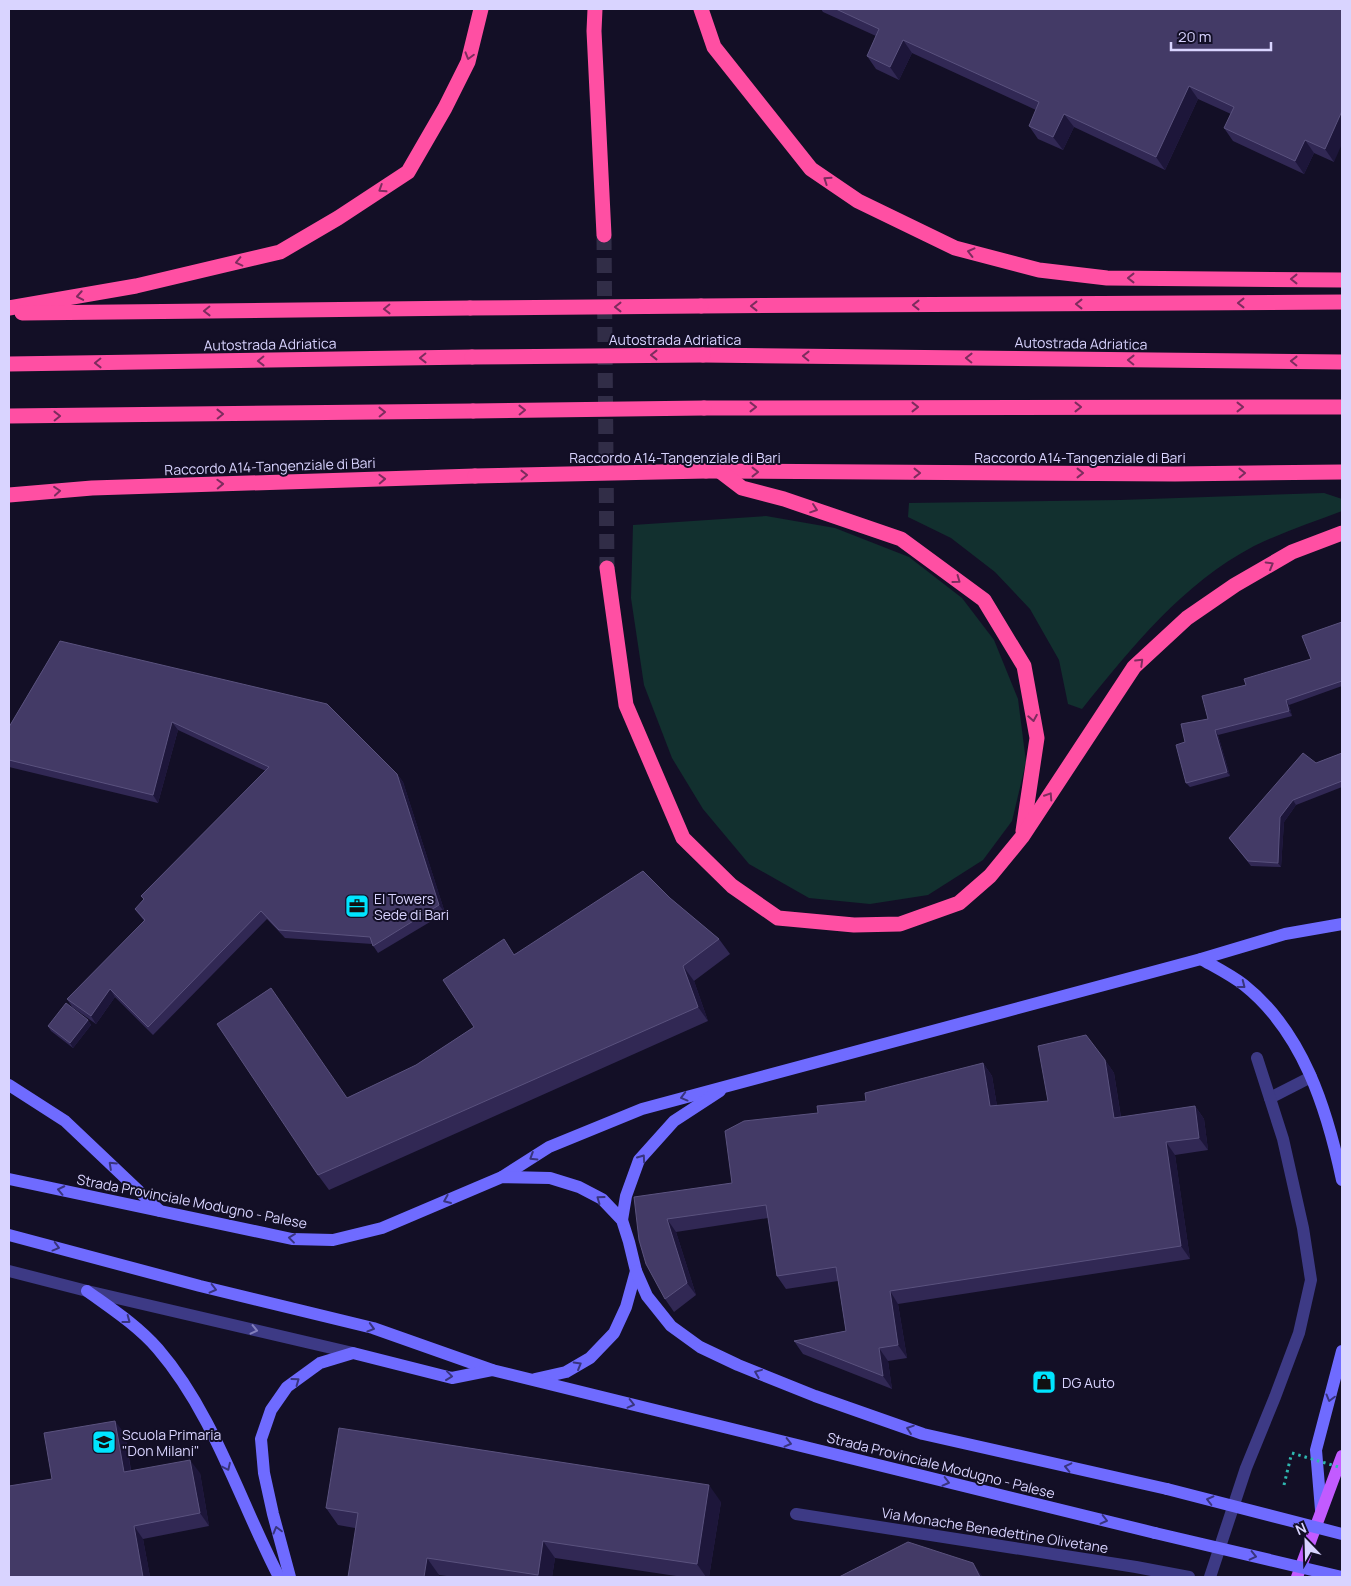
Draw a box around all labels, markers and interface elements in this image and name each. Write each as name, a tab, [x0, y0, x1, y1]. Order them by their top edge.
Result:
scale bar	[1171, 20, 1271, 52]
text: 20 m	[1178, 26, 1211, 47]
one-way arrow	[464, 51, 474, 60]
one-way arrow	[823, 176, 832, 186]
one-way arrow	[378, 183, 388, 192]
one-way arrow	[967, 247, 976, 258]
one-way arrow	[234, 256, 243, 267]
one-way arrow	[1127, 273, 1134, 283]
one-way arrow	[1289, 274, 1297, 284]
one-way arrow	[75, 290, 84, 300]
one-way arrow	[1237, 298, 1244, 308]
one-way arrow	[1074, 299, 1082, 309]
one-way arrow	[912, 300, 920, 310]
one-way arrow	[749, 301, 757, 311]
one-way arrow	[613, 302, 621, 312]
one-way arrow	[382, 304, 390, 314]
one-way arrow	[202, 306, 210, 316]
street label: Autostrada Adriatica	[609, 330, 741, 349]
street label: Autostrada Adriatica	[1014, 332, 1148, 354]
street label: Autostrada Adriatica	[203, 333, 337, 355]
one-way arrow	[650, 350, 658, 360]
one-way arrow	[802, 351, 810, 361]
one-way arrow	[419, 352, 427, 363]
one-way arrow	[964, 353, 972, 363]
one-way arrow	[1127, 355, 1134, 365]
one-way arrow	[256, 356, 264, 366]
one-way arrow	[1289, 356, 1297, 367]
one-way arrow	[94, 358, 102, 368]
one-way arrow	[750, 402, 757, 412]
one-way arrow	[912, 402, 920, 412]
one-way arrow	[1074, 402, 1082, 412]
one-way arrow	[1237, 402, 1245, 412]
one-way arrow	[518, 405, 526, 415]
one-way arrow	[379, 407, 387, 417]
one-way arrow	[216, 409, 224, 419]
one-way arrow	[54, 411, 62, 421]
street label: Raccordo A14-Tangenziale di Bari	[569, 448, 781, 467]
street label: Raccordo A14-Tangenziale di Bari	[974, 448, 1186, 467]
street label: Raccordo A14-Tangenziale di Bari	[164, 453, 376, 479]
one-way arrow	[752, 467, 759, 477]
one-way arrow	[914, 468, 922, 478]
one-way arrow	[1076, 468, 1084, 478]
one-way arrow	[1239, 468, 1247, 478]
one-way arrow	[520, 470, 528, 480]
one-way arrow	[378, 473, 386, 484]
one-way arrow	[216, 479, 224, 489]
one-way arrow	[54, 486, 62, 497]
one-way arrow	[809, 503, 817, 513]
one-way arrow	[1264, 561, 1273, 571]
one-way arrow	[951, 575, 960, 583]
one-way arrow	[1134, 659, 1143, 668]
one-way arrow	[1028, 713, 1038, 722]
one-way arrow	[1043, 793, 1052, 802]
place label: EI Towers Sede di Bari	[374, 889, 449, 924]
office icon: EI Towers Sede di Bari	[344, 893, 370, 919]
one-way arrow	[1237, 979, 1246, 988]
one-way arrow	[679, 1091, 688, 1102]
one-way arrow	[530, 1151, 539, 1161]
one-way arrow	[636, 1154, 645, 1164]
one-way arrow	[109, 1162, 118, 1171]
street label: Strada Provinciale Modugno - Palese	[75, 1169, 309, 1233]
one-way arrow	[56, 1185, 65, 1196]
one-way arrow	[443, 1194, 452, 1205]
one-way arrow	[596, 1196, 606, 1205]
one-way arrow	[287, 1233, 295, 1244]
one-way arrow	[51, 1242, 59, 1252]
one-way arrow	[208, 1283, 217, 1294]
one-way arrow	[121, 1315, 130, 1323]
one-way arrow	[366, 1322, 374, 1332]
one-way arrow	[250, 1324, 259, 1335]
one-way arrow	[573, 1361, 582, 1371]
one-way arrow	[754, 1368, 762, 1378]
shop icon: DG Auto	[1031, 1369, 1057, 1395]
one-way arrow	[445, 1370, 453, 1381]
place label: DG Auto	[1062, 1373, 1115, 1392]
one-way arrow	[290, 1378, 300, 1387]
one-way arrow	[1325, 1394, 1336, 1403]
one-way arrow	[626, 1398, 635, 1409]
place label: Scuola Primaria "Don Milani"	[122, 1425, 221, 1460]
one-way arrow	[906, 1425, 915, 1435]
street label: Strada Provinciale Modugno - Palese	[825, 1427, 1057, 1503]
school or university icon: Scuola Primaria "Don Milani"	[91, 1429, 117, 1455]
one-way arrow	[784, 1437, 793, 1448]
one-way arrow	[221, 1462, 232, 1471]
one-way arrow	[1063, 1462, 1072, 1473]
one-way arrow	[942, 1476, 950, 1486]
one-way arrow	[1207, 1496, 1215, 1506]
street label: Via Monache Benedettine Olivetane	[880, 1503, 1110, 1557]
one-way arrow	[1100, 1514, 1109, 1525]
north arrow	[1281, 1516, 1331, 1566]
text: N	[1292, 1518, 1309, 1539]
one-way arrow	[273, 1527, 283, 1535]
one-way arrow	[1249, 1550, 1258, 1561]

